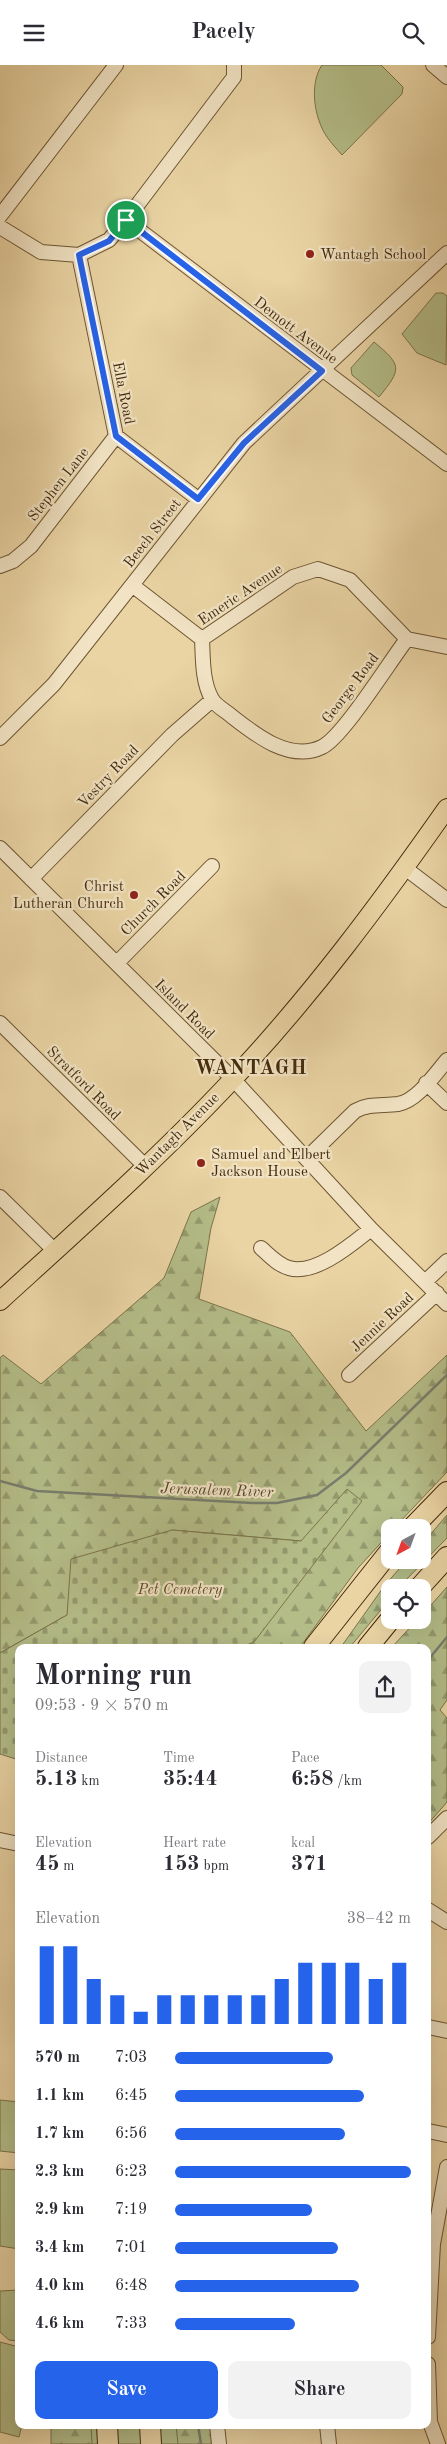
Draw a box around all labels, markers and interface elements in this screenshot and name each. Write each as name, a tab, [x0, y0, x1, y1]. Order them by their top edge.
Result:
icon: menu	[20, 19, 48, 47]
icon: search	[399, 19, 427, 47]
text: Pacely	[191, 21, 256, 43]
pin	[105, 199, 147, 241]
icon: arrive	[112, 206, 140, 234]
marker: Wantagh School	[304, 248, 316, 260]
place label: Wantagh School	[320, 248, 426, 263]
street label: Demott Avenue	[251, 295, 340, 367]
street label: Ella Road	[109, 361, 136, 426]
street label: Stephen Lane	[26, 445, 93, 525]
street label: Beech Street	[122, 497, 185, 571]
street label: Emeric Avenue	[196, 562, 286, 629]
street label: George Road	[320, 651, 383, 727]
street label: Vestry Road	[76, 743, 143, 811]
street label: Church Road	[119, 869, 189, 939]
place label: Christ Lutheran Church	[13, 880, 124, 912]
marker: Christ Lutheran Church	[128, 889, 140, 901]
street label: Island Road	[151, 977, 217, 1043]
street label: Stratford Road	[43, 1044, 123, 1124]
district label: WANTAGH	[194, 1059, 308, 1079]
street label: Wantagh Avenue	[133, 1090, 223, 1180]
place label: Samuel and Elbert Jackson House	[211, 1148, 331, 1180]
marker: Samuel and Elbert Jackson House	[195, 1157, 207, 1169]
street label: Jennie Road	[349, 1290, 417, 1356]
water label: Jerusalem River	[160, 1481, 275, 1501]
north arrow	[381, 1519, 431, 1569]
map controls	[381, 1519, 431, 1629]
button: locate	[381, 1579, 431, 1629]
park label: Pet Cemetery	[137, 1583, 223, 1598]
button: share	[359, 1661, 411, 1713]
text: Morning run	[35, 1663, 192, 1691]
text: 09:53 · 9 × 570 m	[35, 1698, 168, 1714]
text: Distance	[35, 1751, 88, 1765]
text: Time	[163, 1751, 194, 1765]
text: Pace	[291, 1751, 319, 1765]
text: 5.13	[35, 1769, 77, 1790]
text: 35:44	[163, 1769, 218, 1790]
text: 6:58	[291, 1769, 333, 1790]
text: km	[77, 1774, 100, 1788]
text: /km	[333, 1774, 362, 1788]
text: Elevation	[35, 1836, 92, 1850]
text: Heart rate	[163, 1836, 226, 1850]
text: kcal	[291, 1836, 315, 1850]
text: 45	[35, 1854, 59, 1875]
text: 153	[163, 1854, 200, 1875]
text: 371	[291, 1854, 328, 1875]
text: m	[59, 1859, 74, 1873]
text: bpm	[200, 1859, 229, 1873]
text: Elevation	[35, 1911, 100, 1927]
text: 38–42 m	[347, 1911, 411, 1927]
text: 570 m	[35, 2050, 80, 2066]
text: 7:03	[115, 2050, 147, 2066]
text: 1.1 km	[35, 2088, 84, 2104]
text: 6:45	[115, 2088, 147, 2104]
text: 1.7 km	[35, 2126, 84, 2142]
text: 6:56	[115, 2126, 147, 2142]
text: 2.3 km	[35, 2164, 84, 2180]
text: 6:23	[115, 2164, 147, 2180]
text: 2.9 km	[35, 2202, 84, 2218]
text: 7:19	[115, 2202, 147, 2218]
text: 3.4 km	[35, 2240, 84, 2256]
text: 7:01	[115, 2240, 147, 2256]
text: 4.0 km	[35, 2278, 84, 2294]
text: 6:48	[115, 2278, 147, 2294]
text: 4.6 km	[35, 2316, 84, 2332]
text: 7:33	[115, 2316, 147, 2332]
button: Save	[35, 2361, 218, 2419]
button: Share	[228, 2361, 411, 2419]

